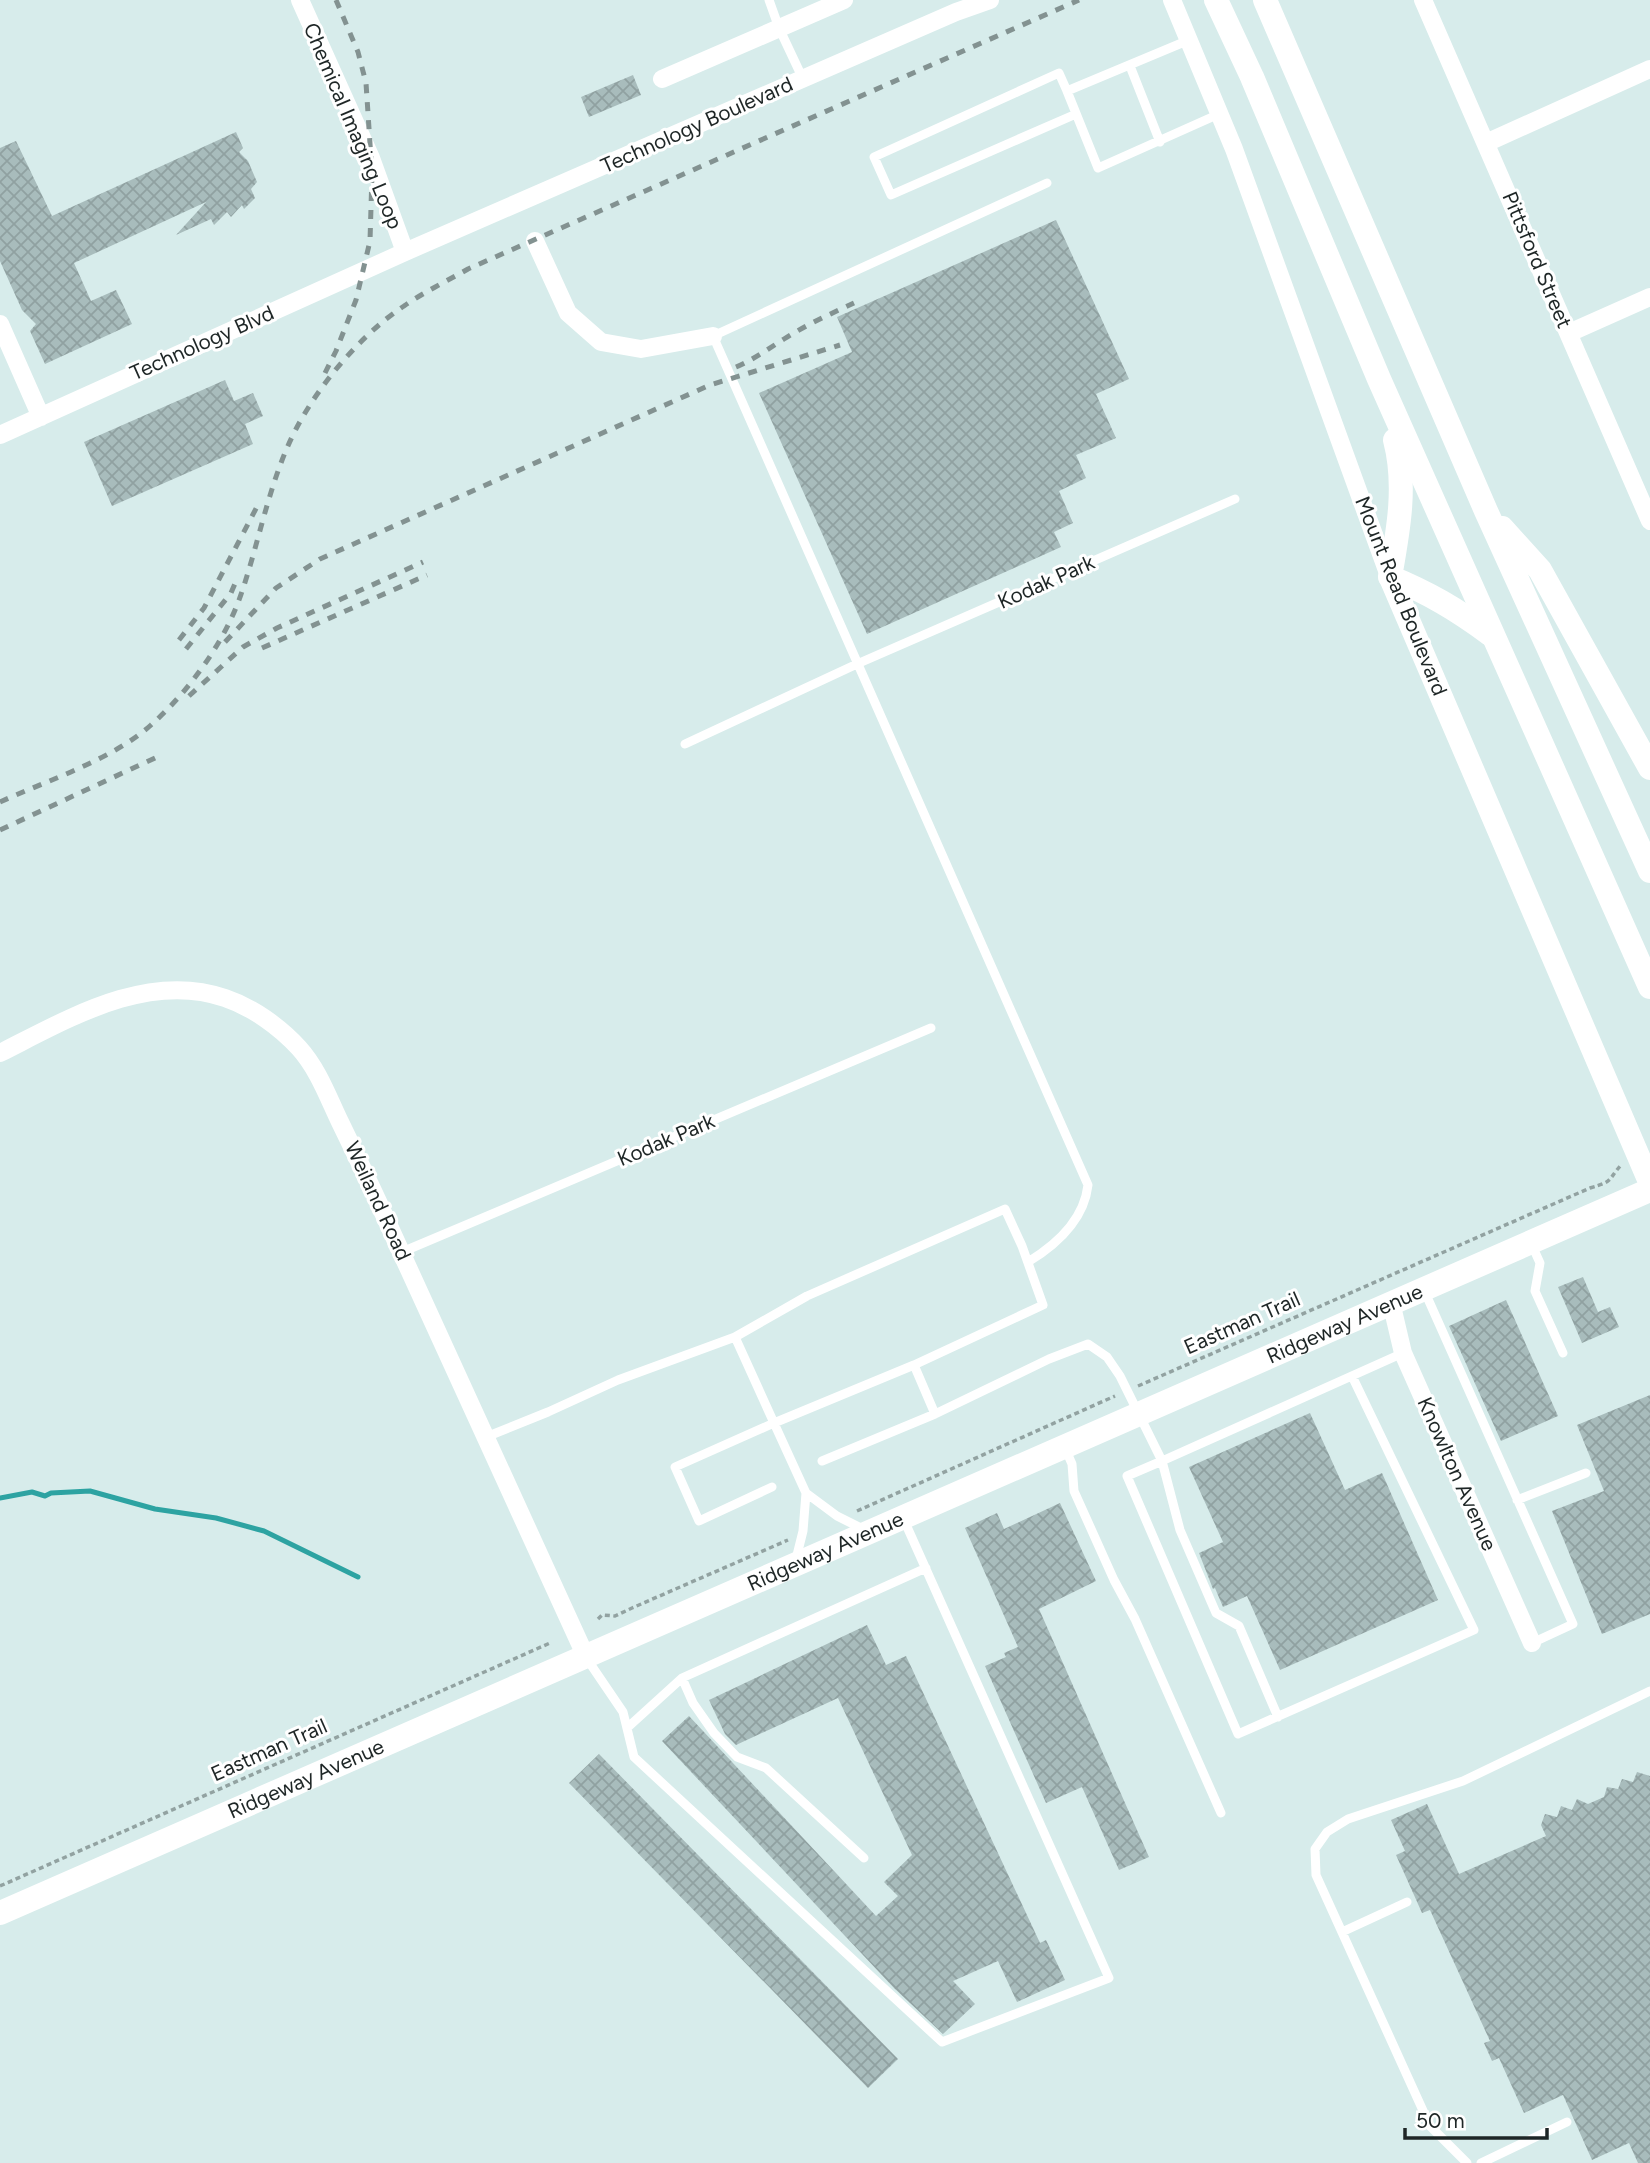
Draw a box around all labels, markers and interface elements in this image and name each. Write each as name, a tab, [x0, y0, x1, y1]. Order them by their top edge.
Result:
street label: Chemical Imaging Loop	[299, 19, 408, 233]
street label: Technology Boulevard	[597, 71, 797, 178]
street label: Pittsford Street	[1497, 188, 1578, 332]
street label: Technology Blvd	[126, 300, 277, 385]
street label: Mount Read Boulevard	[1350, 493, 1453, 699]
street label: Kodak Park	[994, 549, 1099, 614]
street label: Kodak Park	[613, 1108, 719, 1171]
street label: Weiland Road	[340, 1137, 417, 1264]
street label: Ridgeway Avenue	[1262, 1278, 1426, 1369]
street label: Eastman Trail	[1180, 1286, 1304, 1359]
street label: Knowlton Avenue	[1412, 1393, 1503, 1554]
street label: Ridgeway Avenue	[743, 1506, 907, 1596]
street label: Eastman Trail	[207, 1713, 331, 1786]
street label: Ridgeway Avenue	[224, 1733, 388, 1824]
scale bar	[1405, 2096, 1547, 2140]
text: 50 m	[1416, 2108, 1465, 2133]

